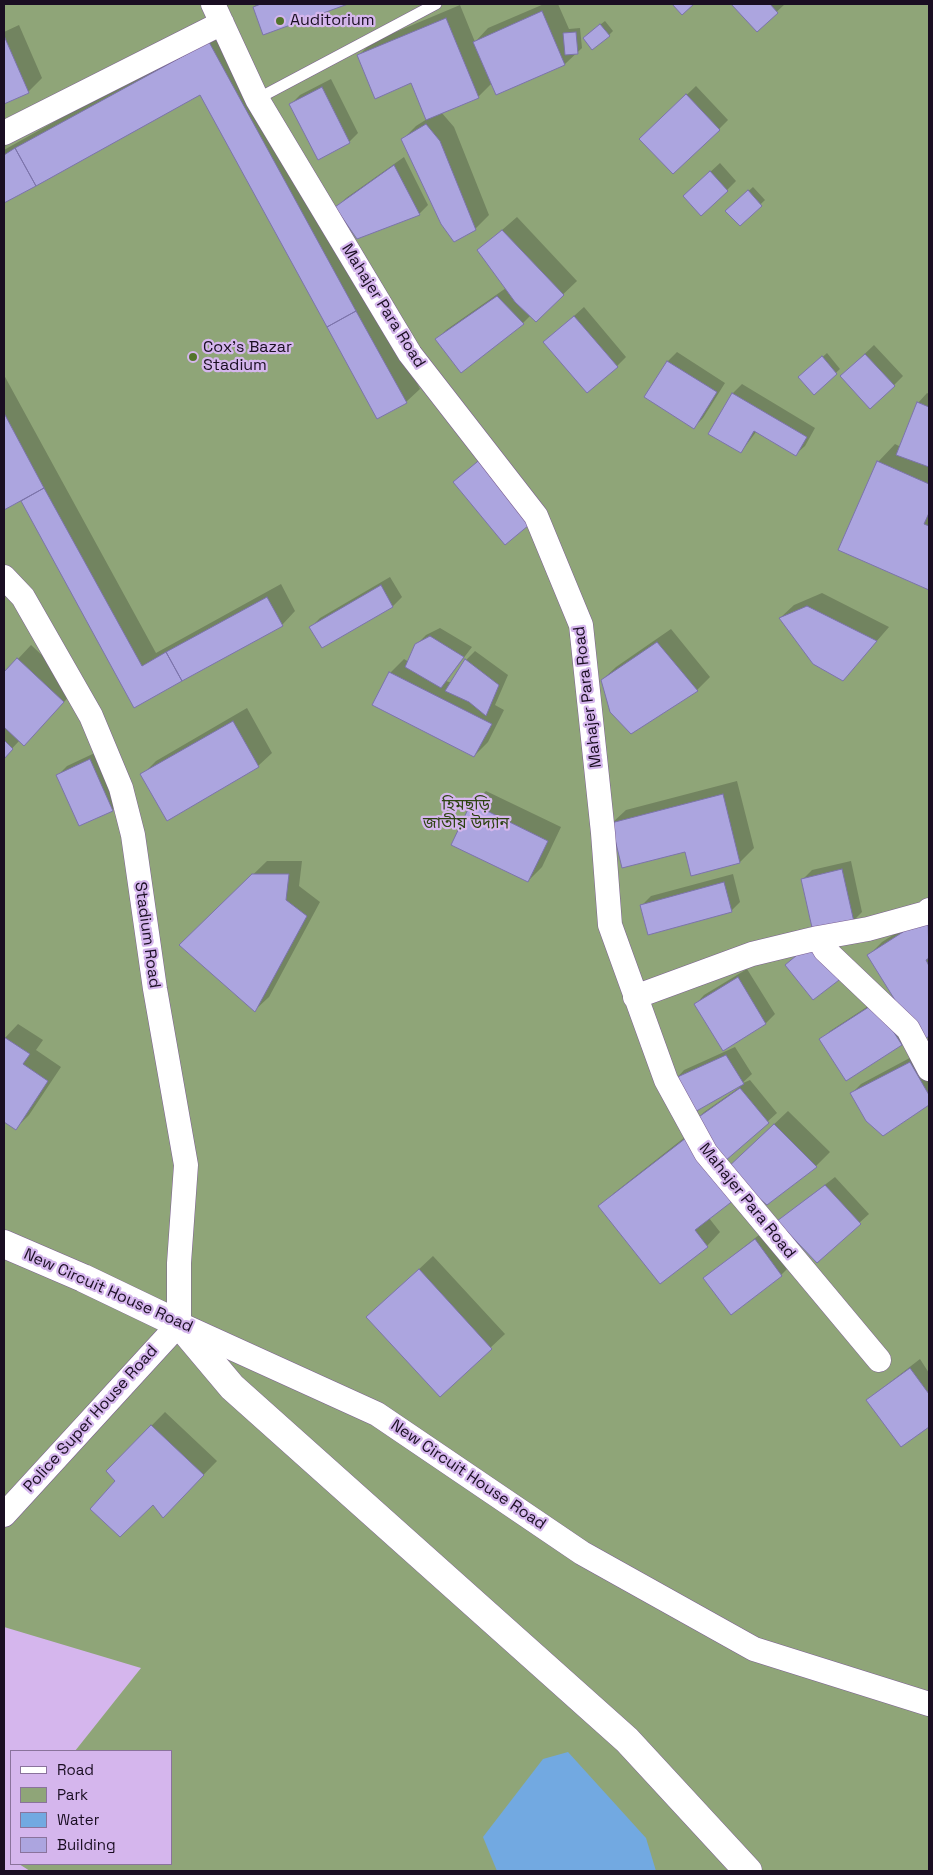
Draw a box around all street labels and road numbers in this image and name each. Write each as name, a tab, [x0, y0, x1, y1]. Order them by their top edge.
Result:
street label: Mahajer Para Road	[337, 240, 429, 372]
street label: Mahajer Para Road	[570, 625, 606, 769]
street label: Stadium Road	[130, 881, 164, 989]
street label: Mahajer Para Road	[695, 1140, 799, 1262]
street label: New Circuit House Road	[20, 1245, 196, 1337]
street label: Police Super House Road	[20, 1342, 162, 1496]
street label: New Circuit House Road	[387, 1416, 549, 1534]

